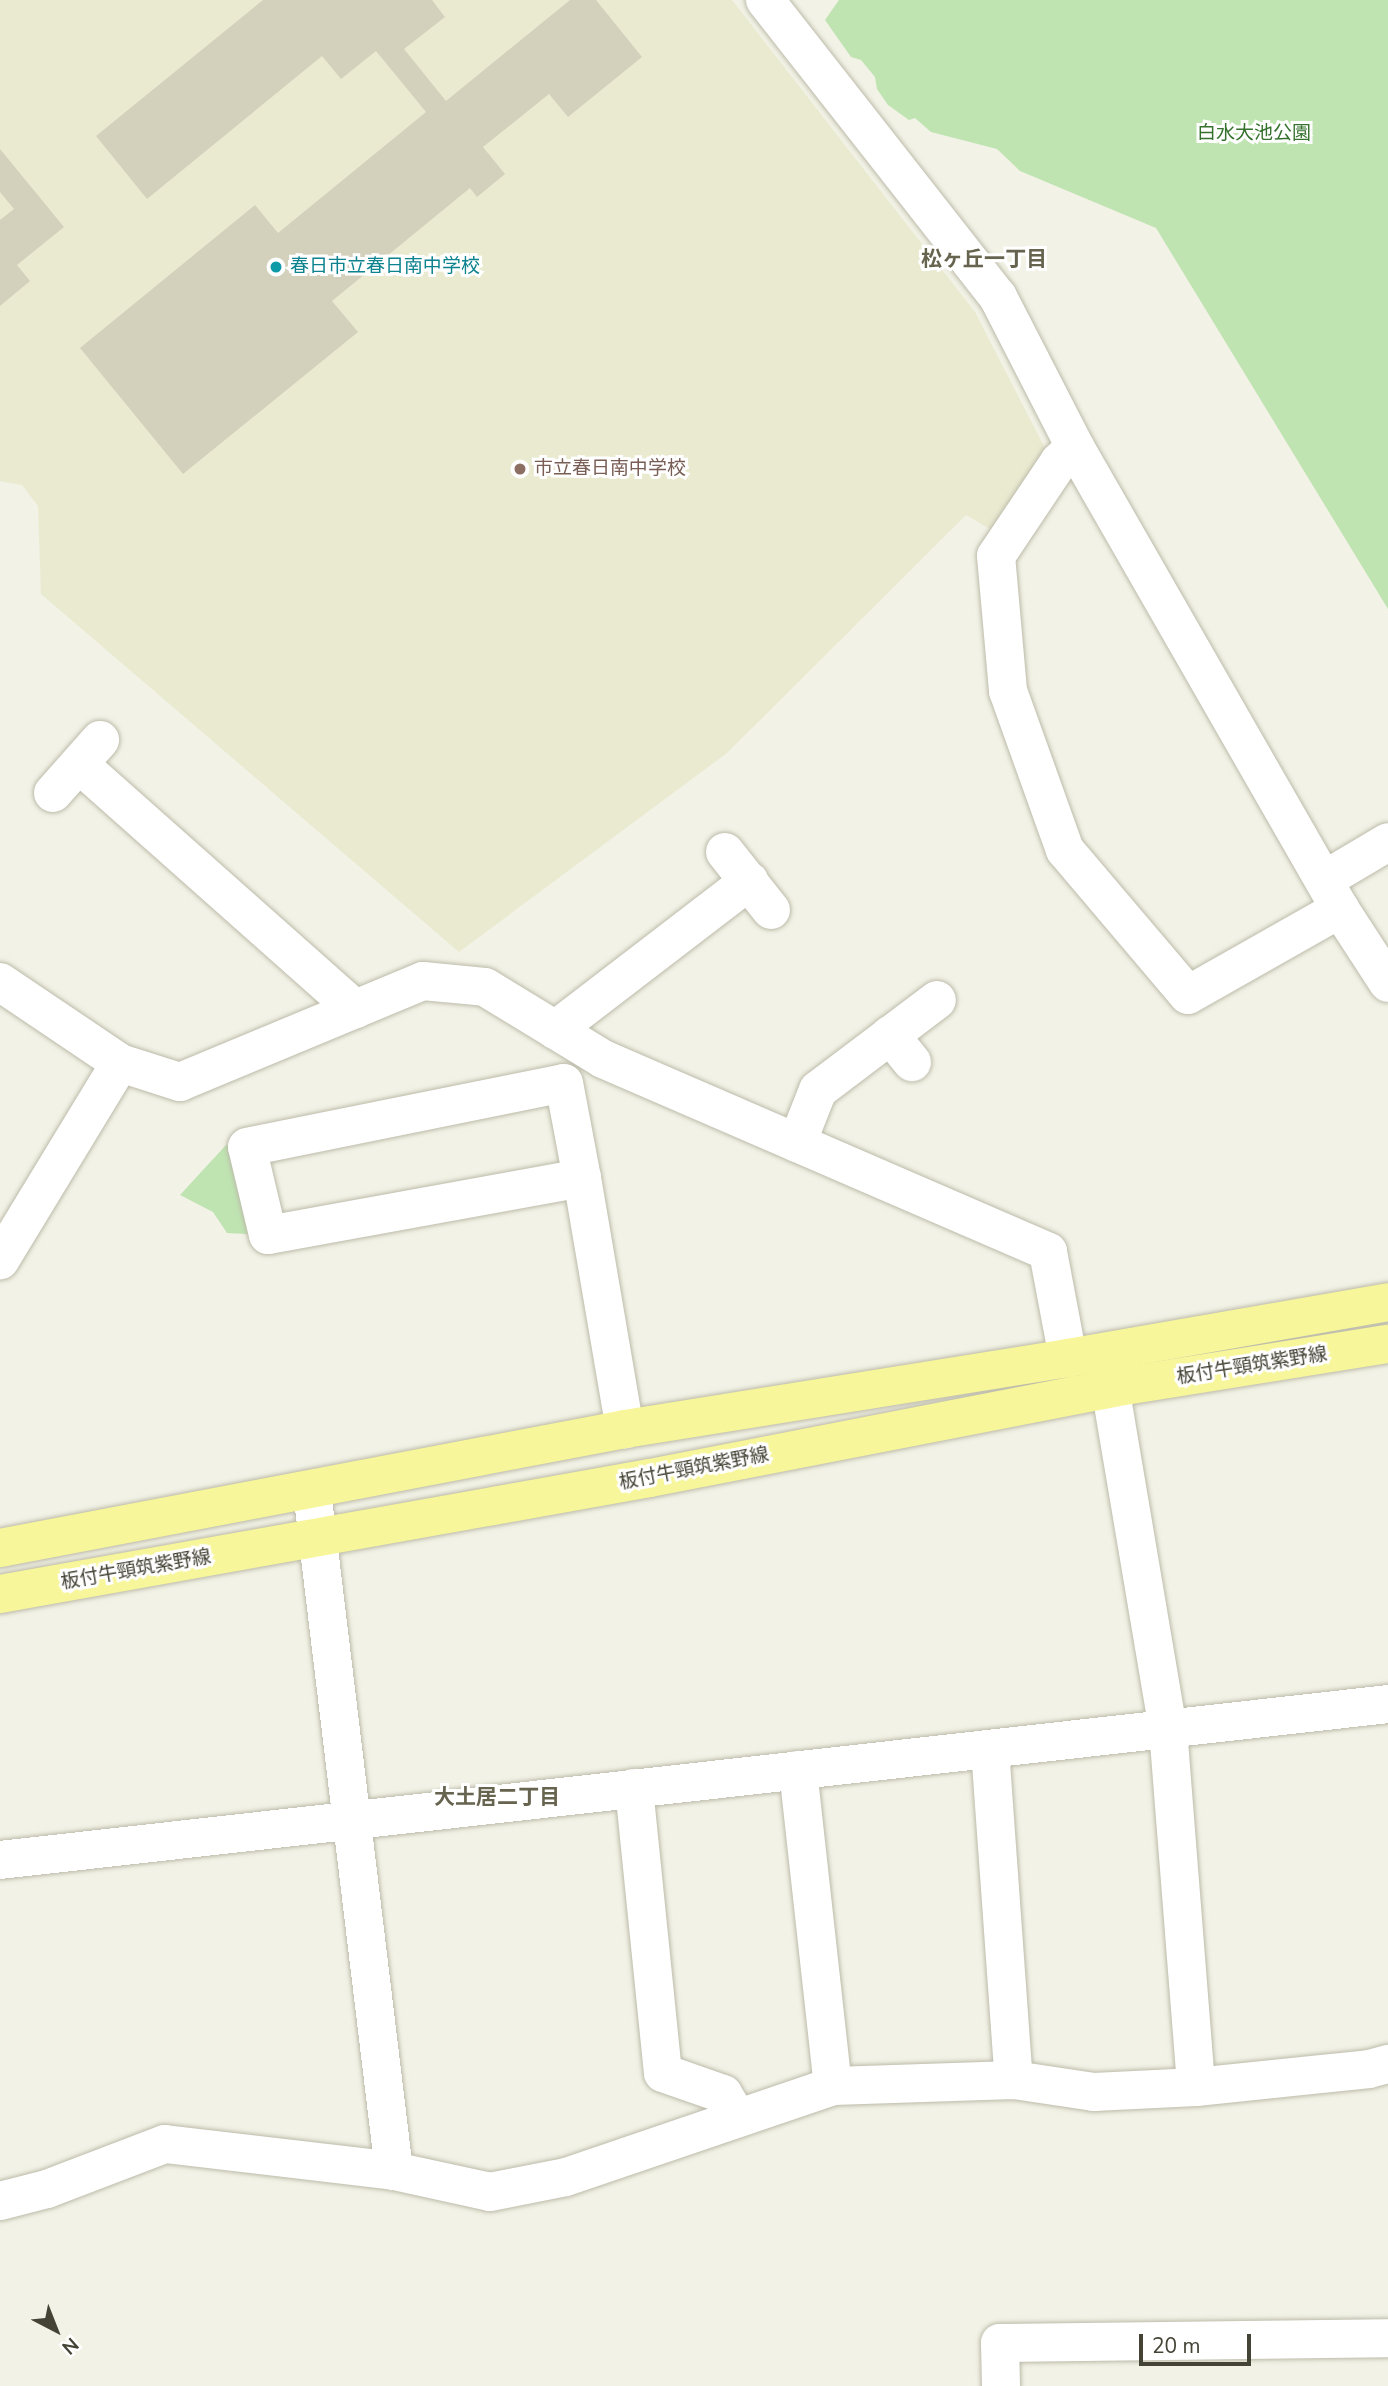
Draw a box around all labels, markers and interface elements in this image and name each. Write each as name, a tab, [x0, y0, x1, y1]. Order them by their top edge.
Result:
park label: 白水大池公園	[1197, 123, 1311, 145]
district label: 松ヶ丘一丁目	[921, 246, 1047, 272]
place label: 春日市立春日南中学校	[290, 256, 480, 278]
marker: 春日市立春日南中学校	[268, 259, 284, 275]
place label: 市立春日南中学校	[534, 458, 686, 480]
marker: 市立春日南中学校	[512, 461, 528, 477]
street label: 板付牛頸筑紫野線	[1175, 1343, 1329, 1389]
street label: 板付牛頸筑紫野線	[617, 1443, 771, 1495]
street label: 板付牛頸筑紫野線	[59, 1546, 213, 1594]
district label: 大土居二丁目	[434, 1784, 560, 1810]
north arrow	[21, 2295, 91, 2365]
scale bar	[1143, 2320, 1255, 2364]
text: N	[56, 2331, 84, 2360]
text: 20 m	[1152, 2332, 1201, 2360]

